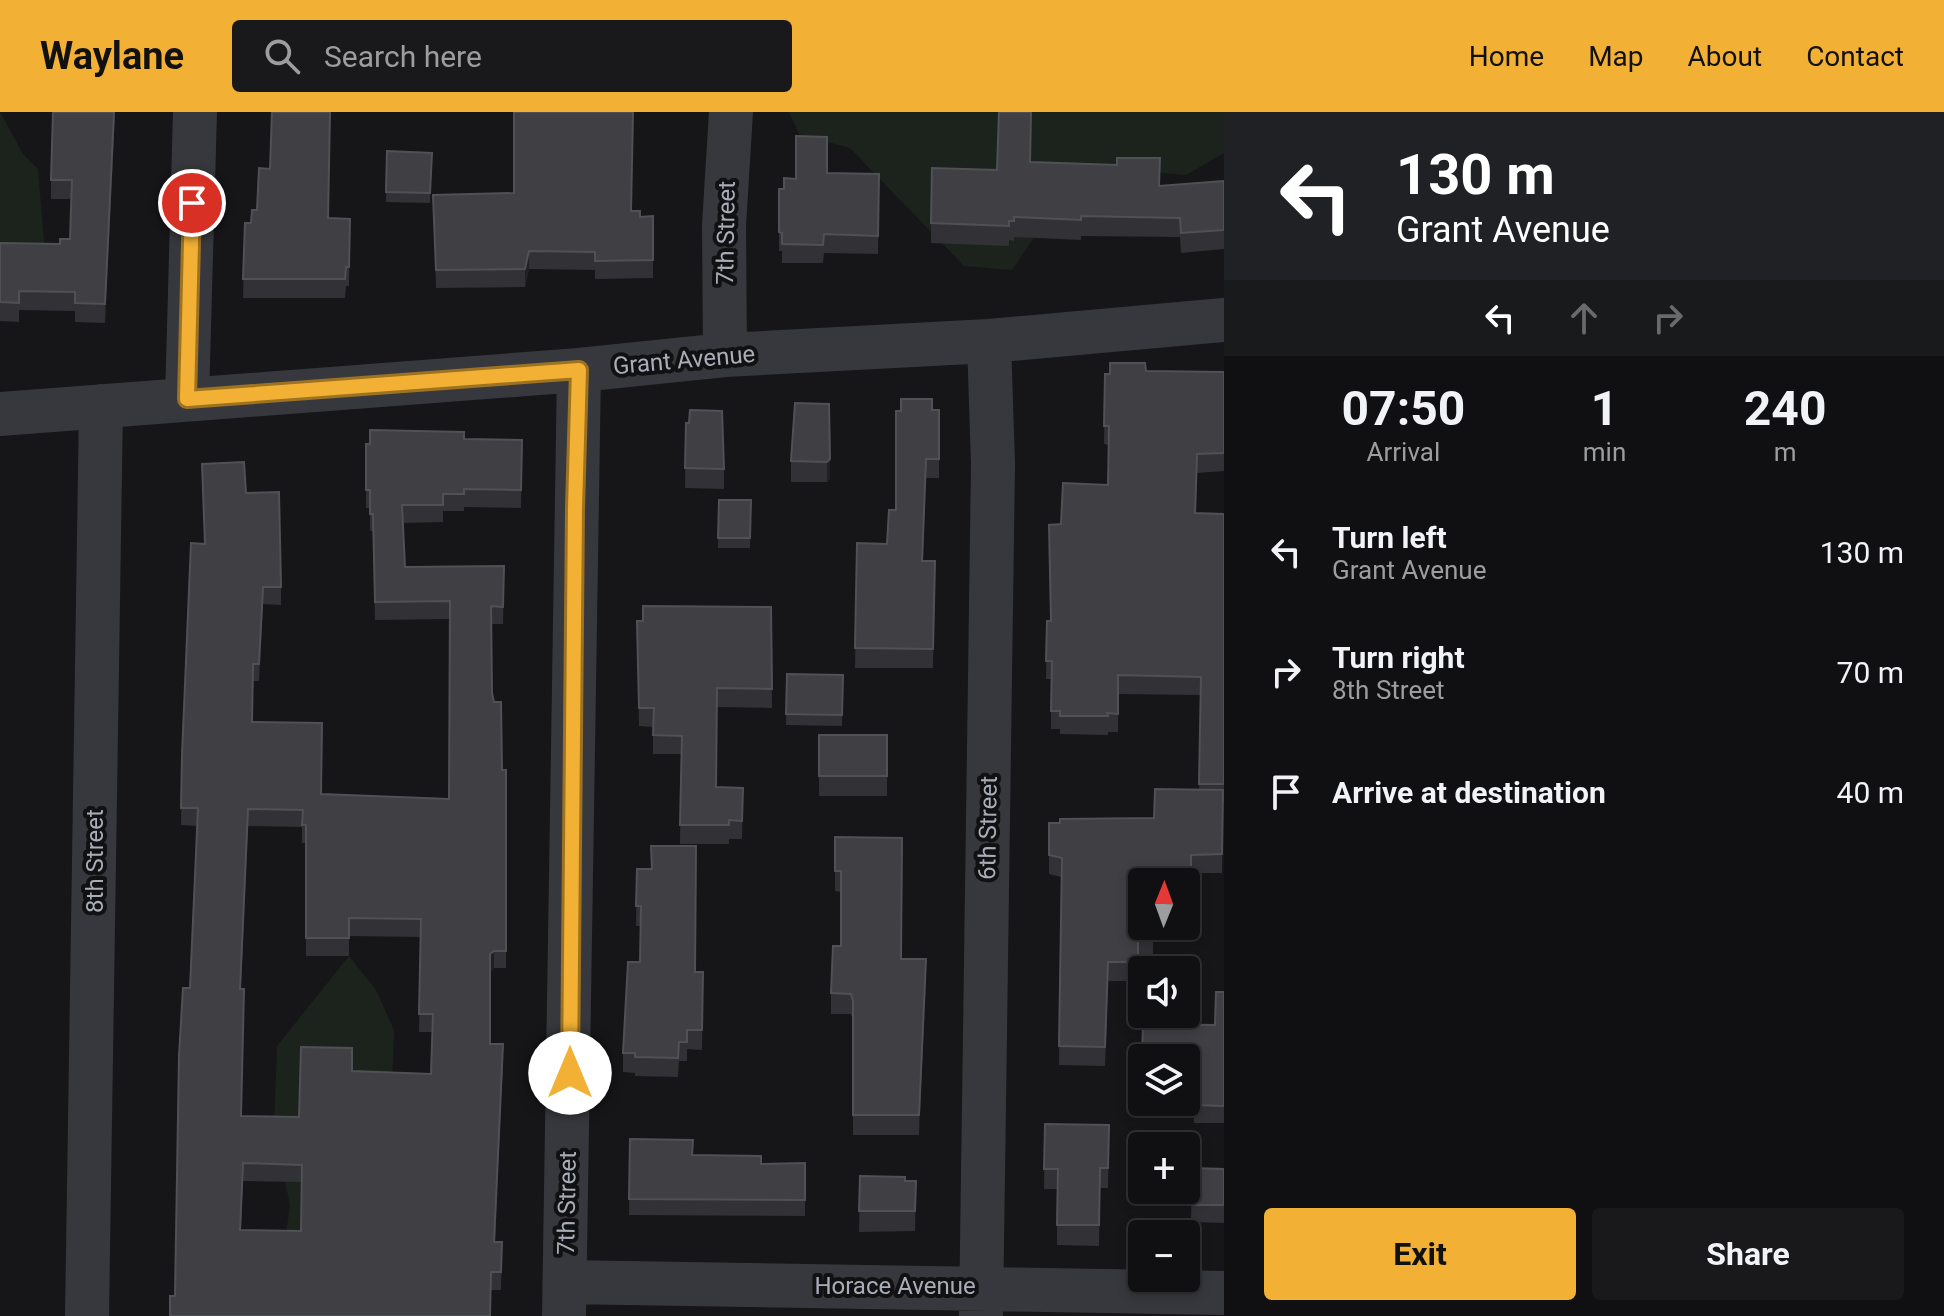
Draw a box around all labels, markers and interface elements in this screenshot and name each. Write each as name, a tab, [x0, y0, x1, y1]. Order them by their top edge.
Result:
search box	[232, 20, 792, 92]
text: Waylane	[40, 34, 184, 78]
icon: search	[260, 34, 304, 78]
text: Search here	[324, 39, 482, 74]
text: Home	[1469, 40, 1544, 73]
text: Map	[1588, 40, 1644, 73]
text: About	[1688, 40, 1762, 73]
text: Contact	[1806, 40, 1904, 73]
text: 130 m	[1396, 142, 1555, 208]
icon: left	[1264, 144, 1368, 248]
pin	[158, 169, 226, 237]
icon: arrive	[170, 181, 214, 225]
street label: 7th Street	[711, 181, 741, 285]
text: Grant Avenue	[1396, 209, 1610, 251]
icon: left	[1478, 296, 1522, 340]
icon: ahead	[1562, 296, 1606, 340]
icon: right	[1646, 296, 1690, 340]
street label: Grant Avenue	[612, 340, 756, 380]
text: 07:50	[1342, 380, 1465, 437]
text: 1	[1591, 380, 1618, 437]
text: 240	[1744, 380, 1826, 437]
text: Arrival	[1367, 437, 1440, 467]
text: min	[1583, 437, 1626, 467]
text: m	[1774, 437, 1797, 467]
text: Turn left	[1332, 520, 1447, 555]
icon: left	[1264, 530, 1308, 574]
text: 130 m	[1820, 535, 1904, 570]
text: Grant Avenue	[1332, 555, 1487, 585]
text: Turn right	[1332, 640, 1465, 675]
icon: right	[1264, 650, 1308, 694]
text: 70 m	[1837, 655, 1904, 690]
text: 8th Street	[1332, 675, 1444, 705]
icon: arrive	[1264, 770, 1308, 814]
text: Arrive at destination	[1332, 775, 1606, 810]
text: 40 m	[1837, 775, 1904, 810]
street label: 6th Street	[973, 776, 1003, 880]
street label: 8th Street	[81, 809, 109, 913]
north arrow	[1128, 868, 1200, 940]
map controls	[1128, 868, 1200, 1292]
button: sound	[1128, 956, 1200, 1028]
position arrow	[528, 1031, 612, 1115]
button: layers	[1128, 1044, 1200, 1116]
button: +	[1128, 1132, 1200, 1204]
street label: 7th Street	[552, 1151, 582, 1255]
button: Exit	[1264, 1208, 1576, 1300]
button: Share	[1592, 1208, 1904, 1300]
button: −	[1128, 1220, 1200, 1292]
street label: Horace Avenue	[814, 1272, 976, 1300]

